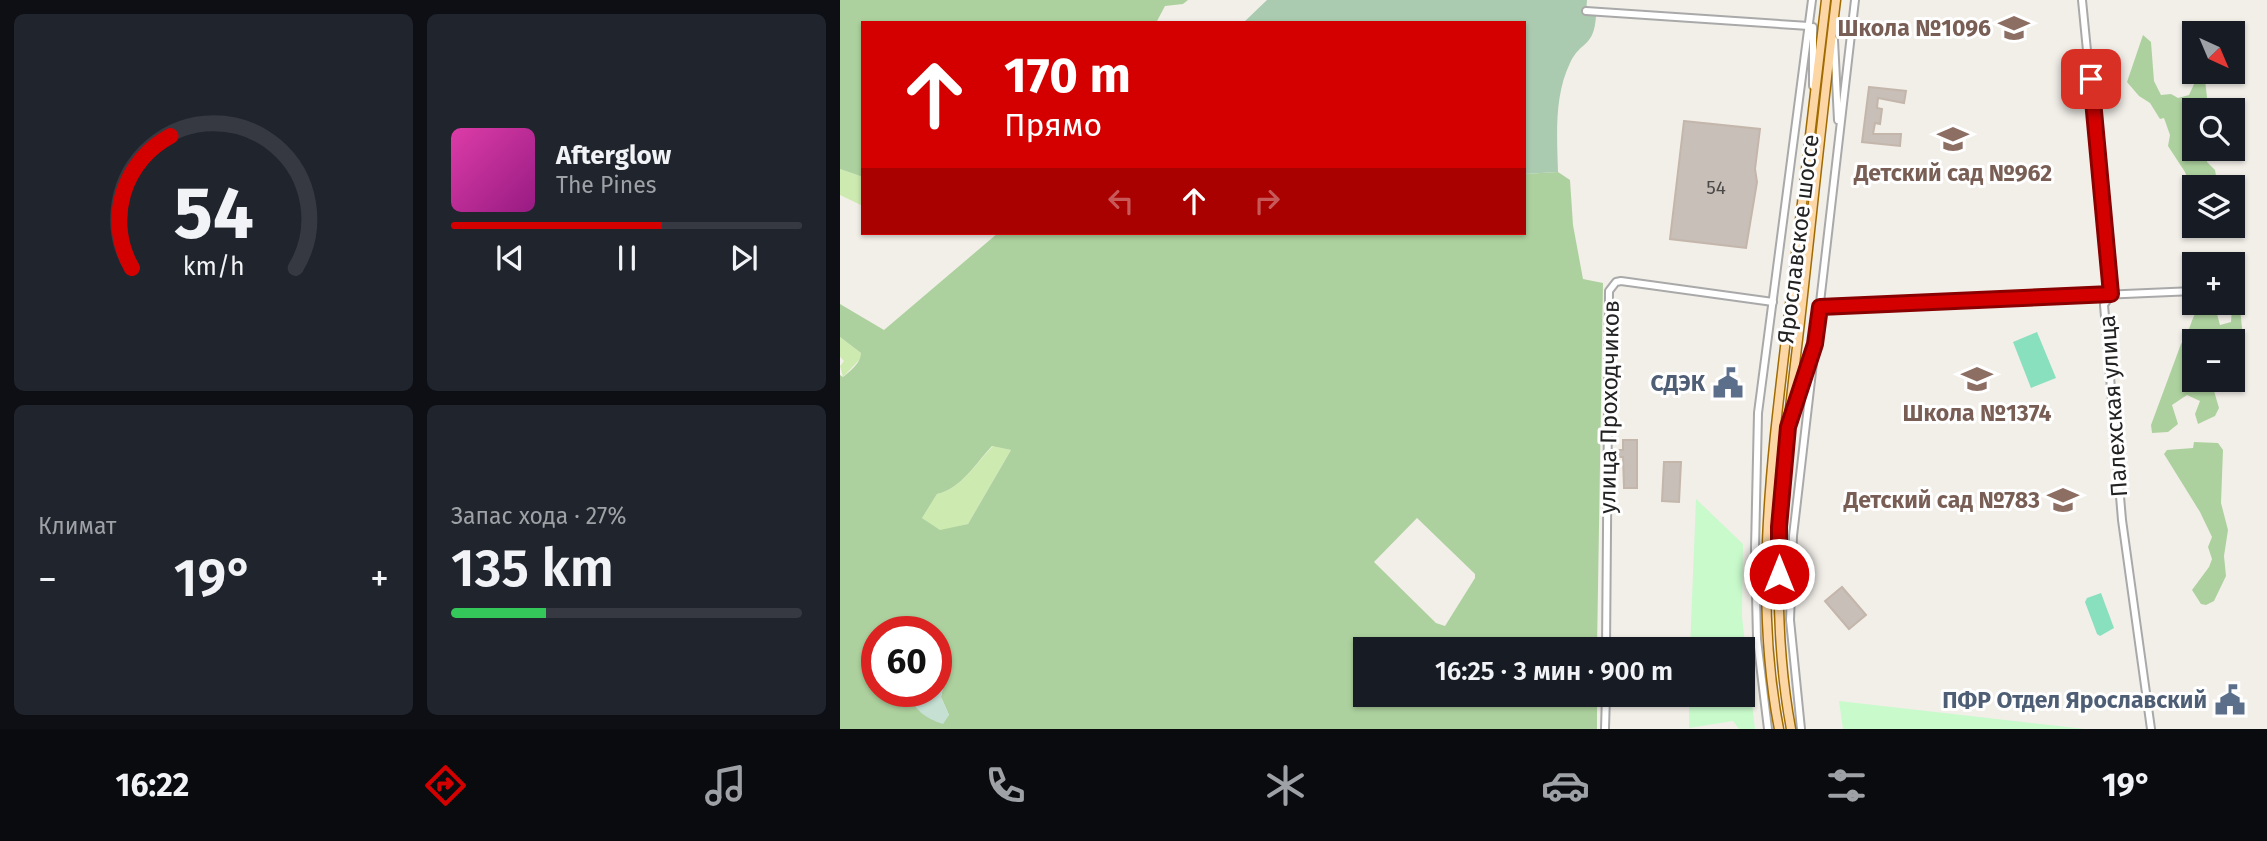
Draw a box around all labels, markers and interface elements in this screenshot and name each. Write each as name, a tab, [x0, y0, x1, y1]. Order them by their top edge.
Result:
school or university icon: Школа №1096	[1997, 11, 2031, 45]
place label: Школа №1096	[1838, 14, 1991, 42]
north arrow	[2182, 21, 2245, 84]
map controls	[2182, 21, 2245, 392]
text: 170 m	[1004, 46, 1131, 105]
icon: ahead	[889, 49, 980, 140]
pin	[2061, 49, 2121, 109]
icon: arrive	[2072, 60, 2110, 98]
button: search	[2182, 98, 2245, 161]
text: Прямо	[1004, 106, 1102, 144]
school or university icon: Детский сад №962	[1936, 122, 1970, 156]
street label: Ярославское шоссе	[1771, 133, 1825, 345]
text: Afterglow	[556, 140, 671, 171]
place label: Детский сад №962	[1853, 159, 2052, 187]
text: 54	[173, 171, 254, 258]
text: The Pines	[556, 171, 657, 199]
button: layers	[2182, 175, 2245, 238]
house number: 54	[1706, 176, 1726, 199]
icon: left	[1102, 182, 1140, 220]
icon: ahead	[1175, 182, 1213, 220]
icon: right	[1248, 182, 1286, 220]
icon: previous	[491, 239, 529, 277]
icon: pause	[608, 239, 646, 277]
icon: next	[725, 239, 763, 277]
text: km/h	[183, 252, 244, 282]
button: +	[2182, 252, 2245, 315]
street label: улица Проходчиков	[1593, 300, 1625, 514]
street label: Палехская улица	[2093, 314, 2133, 498]
button: −	[2182, 329, 2245, 392]
school or university icon: Школа №1374	[1960, 362, 1994, 396]
public building icon: СДЭК	[1711, 366, 1745, 400]
place label: СДЭК	[1651, 369, 1706, 397]
place label: Школа №1374	[1903, 399, 2052, 427]
school or university icon: Детский сад №783	[2046, 483, 2080, 517]
place label: Детский сад №783	[1843, 486, 2040, 514]
text: Запас хода · 27%	[451, 502, 626, 530]
text: Климат	[38, 512, 116, 540]
text: 135 km	[451, 537, 614, 600]
position arrow	[1742, 537, 1816, 611]
text: 19°	[174, 547, 253, 610]
text: −	[38, 556, 57, 602]
text: +	[370, 556, 389, 602]
speed limit sign: 60	[861, 616, 952, 707]
text: 16:25 · 3 мин · 900 m	[1435, 656, 1673, 687]
public building icon: ПФР Отдел Ярославский	[2213, 683, 2247, 717]
place label: ПФР Отдел Ярославский	[1942, 686, 2207, 714]
icon: directions	[421, 761, 470, 810]
icon: music	[701, 761, 750, 810]
icon: phone	[981, 761, 1030, 810]
icon: climate	[1261, 761, 1310, 810]
icon: car	[1541, 761, 1590, 810]
icon: filters	[1822, 761, 1871, 810]
text: 16:22	[116, 766, 189, 804]
text: 19°	[2102, 766, 2151, 804]

